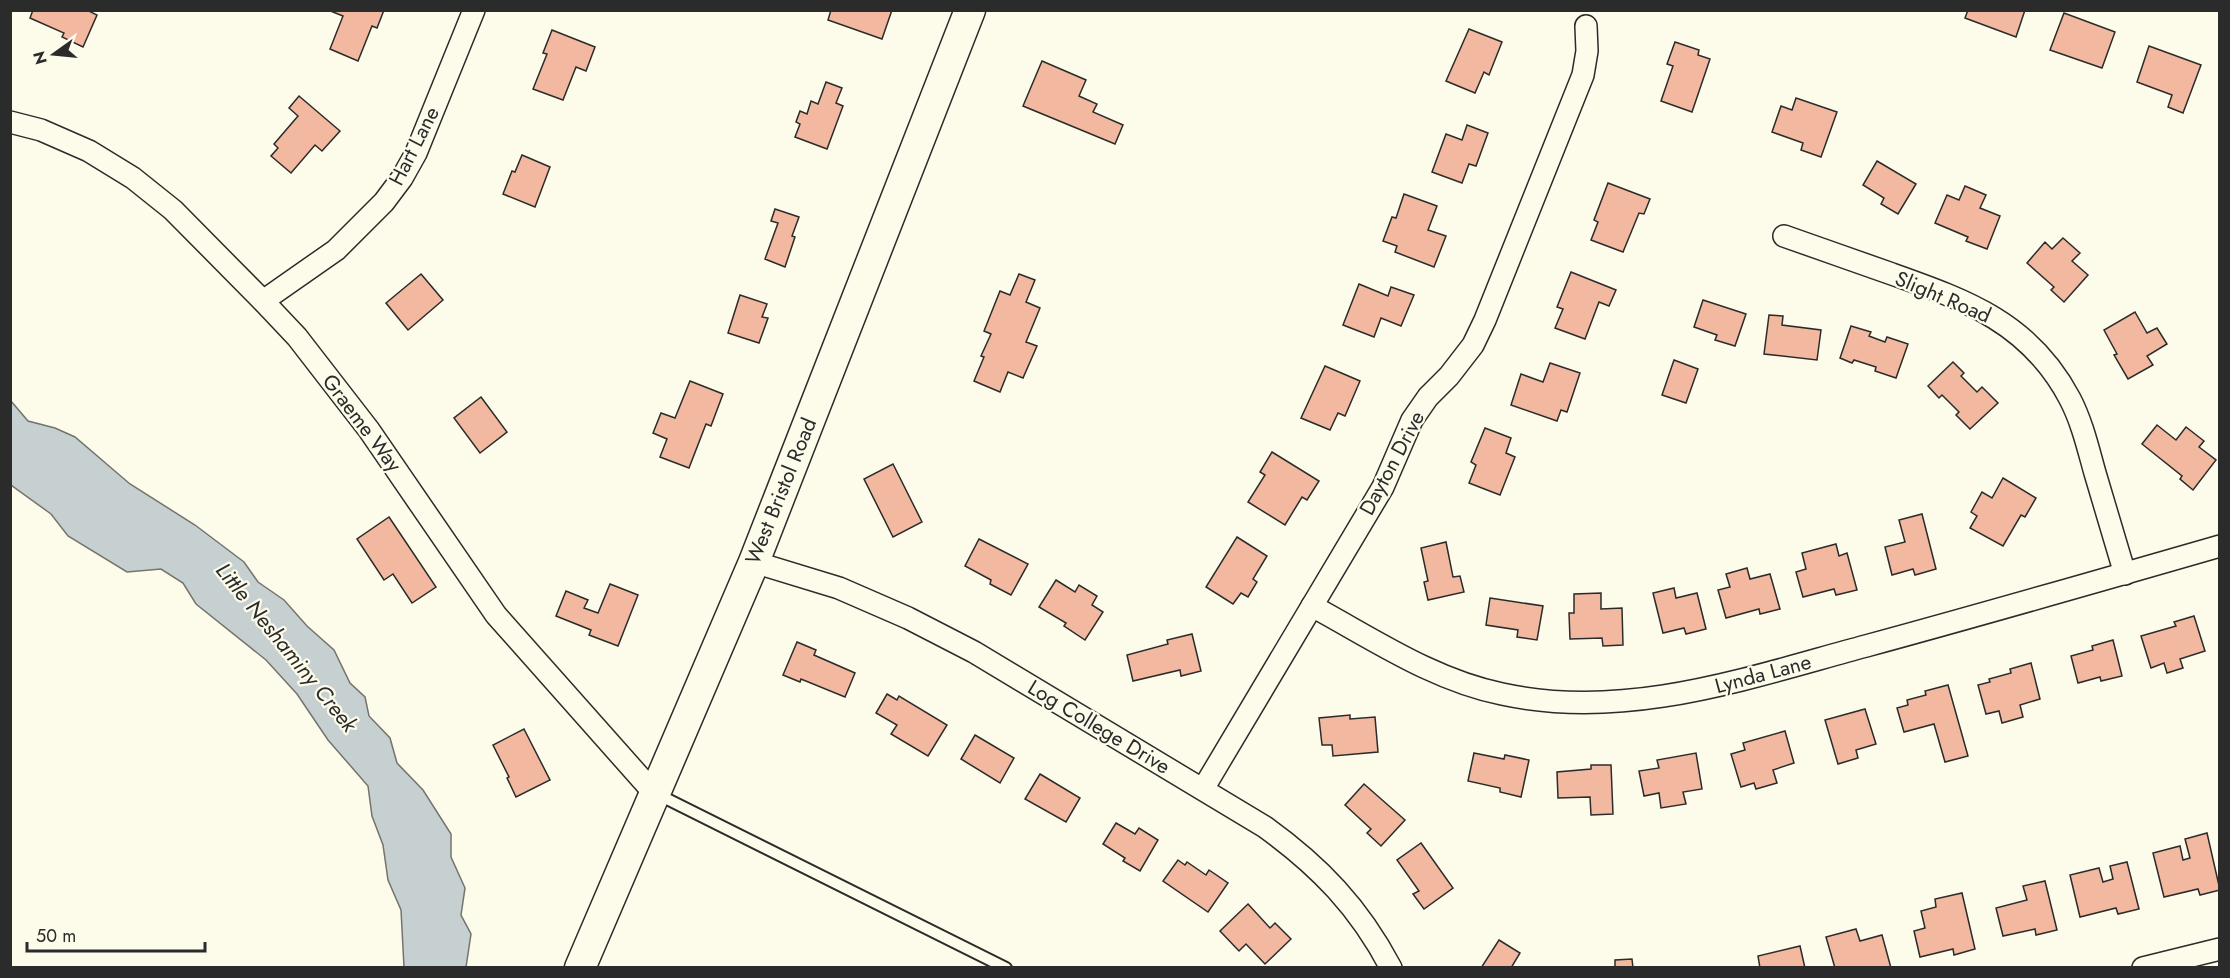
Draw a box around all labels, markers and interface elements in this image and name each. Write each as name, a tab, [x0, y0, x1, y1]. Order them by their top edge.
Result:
north arrow	[24, 24, 84, 84]
text: N	[27, 49, 53, 67]
street label: Hart Lane	[381, 101, 447, 191]
street label: Slight Road	[1890, 263, 1996, 331]
street label: Graeme Way	[315, 368, 409, 479]
street label: Dayton Drive	[1352, 405, 1432, 520]
street label: West Bristol Road	[738, 413, 824, 569]
water label: Little Neshaminy Creek	[209, 555, 366, 740]
street label: Lynda Lane	[1712, 647, 1815, 701]
street label: Log College Drive	[1022, 673, 1176, 781]
scale bar	[27, 915, 206, 953]
text: 50 m	[36, 923, 76, 949]

